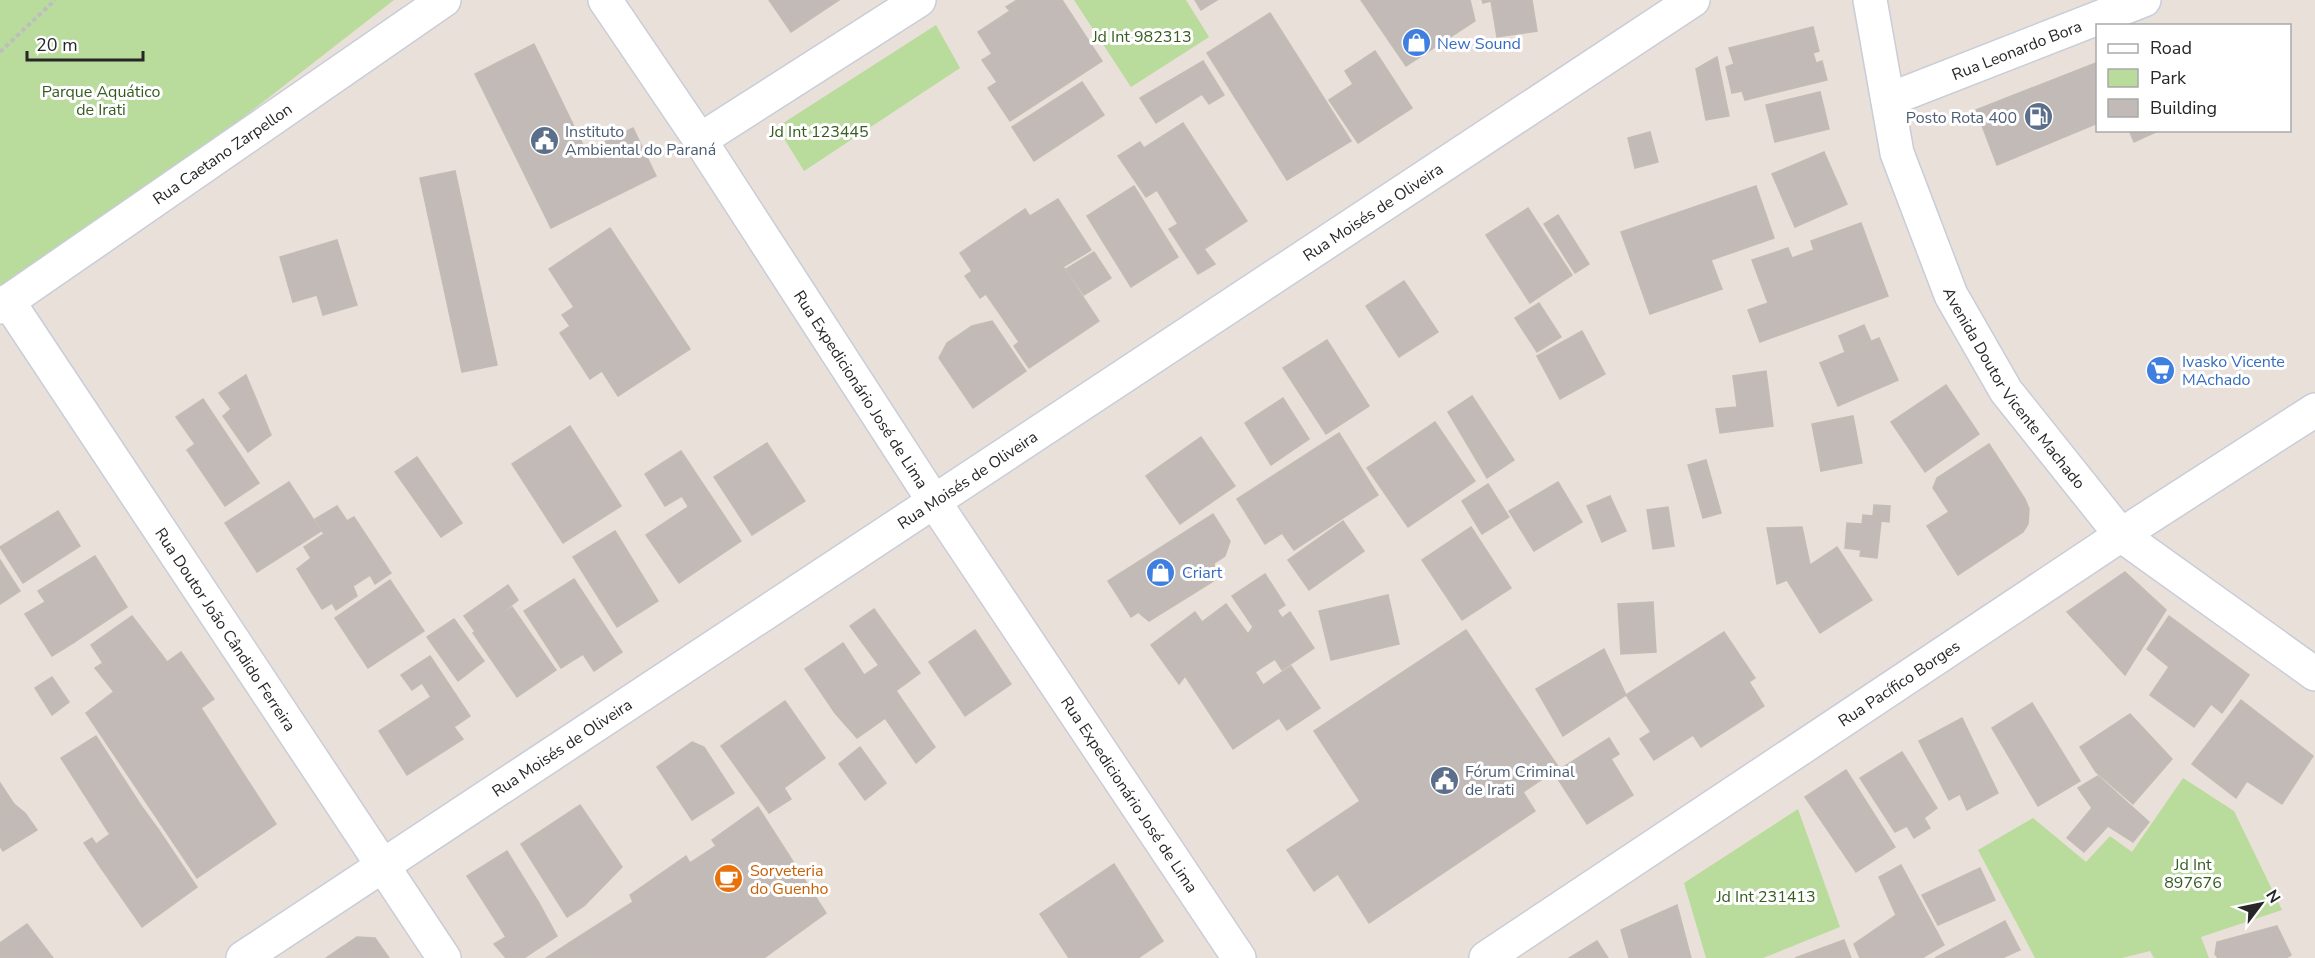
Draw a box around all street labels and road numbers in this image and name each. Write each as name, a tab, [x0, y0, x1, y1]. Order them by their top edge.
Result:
street label: Rua Leonardo Bora	[1949, 15, 2085, 86]
street label: Rua Caetano Zarpellon	[149, 98, 297, 210]
street label: Rua Moisés de Oliveira	[1299, 158, 1448, 267]
street label: Avenida Doutor Vicente Machado	[1937, 285, 2090, 494]
street label: Rua Expedicionário José de Lima	[788, 286, 933, 493]
street label: Rua Moisés de Oliveira	[893, 426, 1042, 535]
street label: Rua Doutor João Cândido Ferreira	[149, 524, 301, 736]
street label: Rua Pacífico Borges	[1834, 635, 1965, 732]
street label: Rua Expedicionário José de Lima	[1055, 692, 1202, 897]
street label: Rua Moisés de Oliveira	[488, 694, 637, 803]

